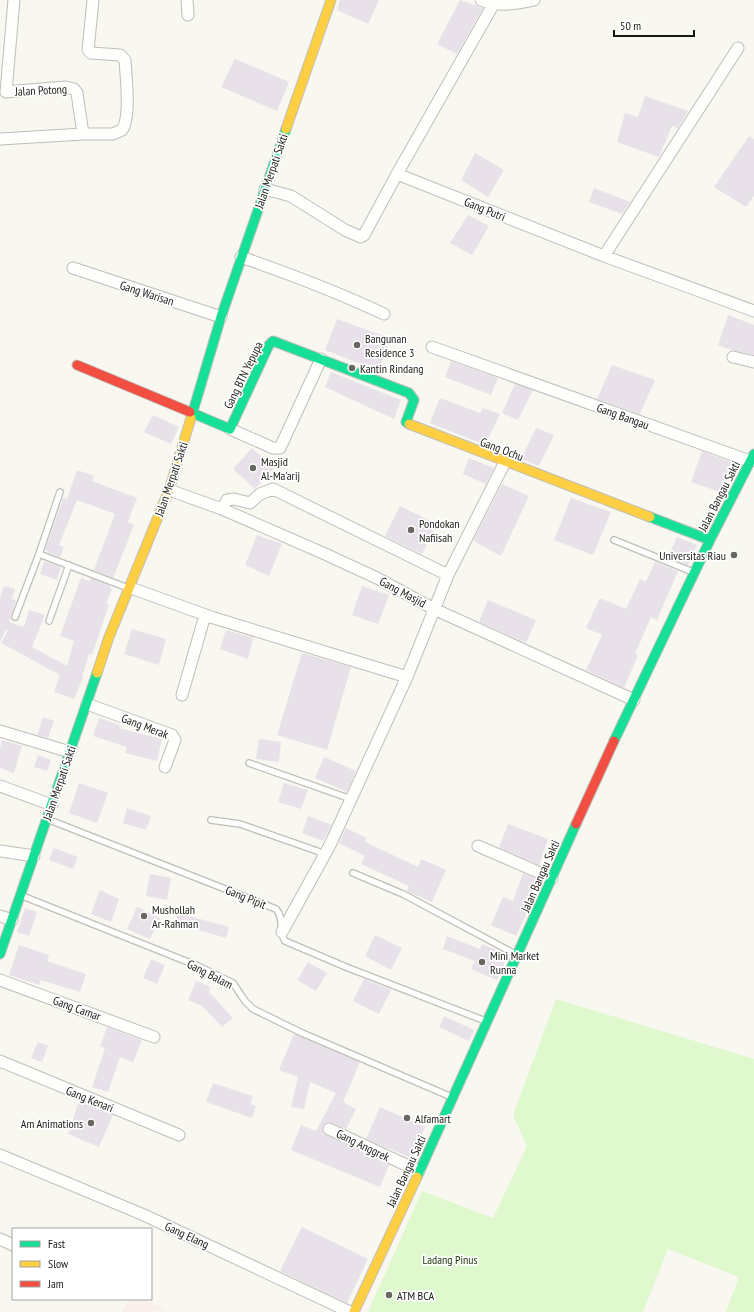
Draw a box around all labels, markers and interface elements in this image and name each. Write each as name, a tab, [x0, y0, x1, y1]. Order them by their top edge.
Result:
scale bar	[614, 12, 694, 38]
text: 50 m	[620, 18, 641, 33]
street label: Jalan Potong	[14, 81, 67, 99]
street label: Jalan Merpati Sakti	[251, 132, 291, 211]
street label: Gang Putri	[462, 194, 508, 224]
street label: Gang Warisan	[118, 277, 176, 309]
place label: Bangunan Residence 3	[365, 331, 414, 360]
street label: Gang BTN Yepupa	[220, 339, 266, 411]
marker: Bangunan Residence 3	[352, 340, 362, 350]
place label: Kantin Rindang	[360, 361, 424, 376]
marker: Kantin Rindang	[347, 363, 357, 373]
street label: Gang Bangau	[595, 400, 651, 432]
street label: Gang Ochu	[478, 434, 526, 464]
street label: Jalan Merpati Sakti	[151, 440, 191, 519]
place label: Masjid Al-Ma'arij	[261, 454, 300, 483]
street label: Jalan Bangau Sakti	[694, 458, 743, 535]
marker: Masjid Al-Ma'arij	[248, 463, 258, 473]
place label: Pondokan Nafiisah	[419, 516, 460, 545]
marker: Pondokan Nafiisah	[406, 525, 416, 535]
place label: Universitas Riau	[659, 548, 726, 563]
marker: Universitas Riau	[729, 550, 739, 560]
street label: Gang Masjid	[377, 574, 429, 610]
street label: Gang Merak	[119, 710, 171, 742]
street label: Jalan Merpati Sakti	[39, 744, 79, 823]
street label: Jalan Bangau Sakti	[517, 838, 563, 915]
street label: Gang Pipit	[223, 882, 269, 912]
place label: Mushollah Ar-Rahman	[152, 902, 198, 931]
marker: Mushollah Ar-Rahman	[139, 911, 149, 921]
place label: Mini Market Runna	[490, 948, 540, 977]
street label: Gang Balam	[185, 956, 236, 992]
marker: Mini Market Runna	[477, 957, 487, 967]
street label: Gang Camar	[51, 992, 104, 1024]
street label: Gang Kenari	[64, 1083, 116, 1115]
place label: Alfamart	[415, 1111, 452, 1126]
marker: Alfamart	[402, 1113, 412, 1123]
place label: Am Animations	[21, 1116, 83, 1131]
marker: Am Animations	[86, 1118, 96, 1128]
street label: Gang Anggrek	[334, 1126, 392, 1165]
street label: Jalan Bangau Sakti	[382, 1133, 429, 1210]
street label: Gang Elang	[163, 1218, 211, 1252]
legend	[12, 1228, 152, 1300]
text: Fast	[48, 1236, 66, 1251]
park label: Ladang Pinus	[422, 1252, 478, 1267]
text: Slow	[48, 1256, 69, 1271]
text: Jam	[47, 1276, 64, 1291]
place label: ATM BCA	[397, 1288, 434, 1303]
marker: ATM BCA	[384, 1290, 394, 1300]

